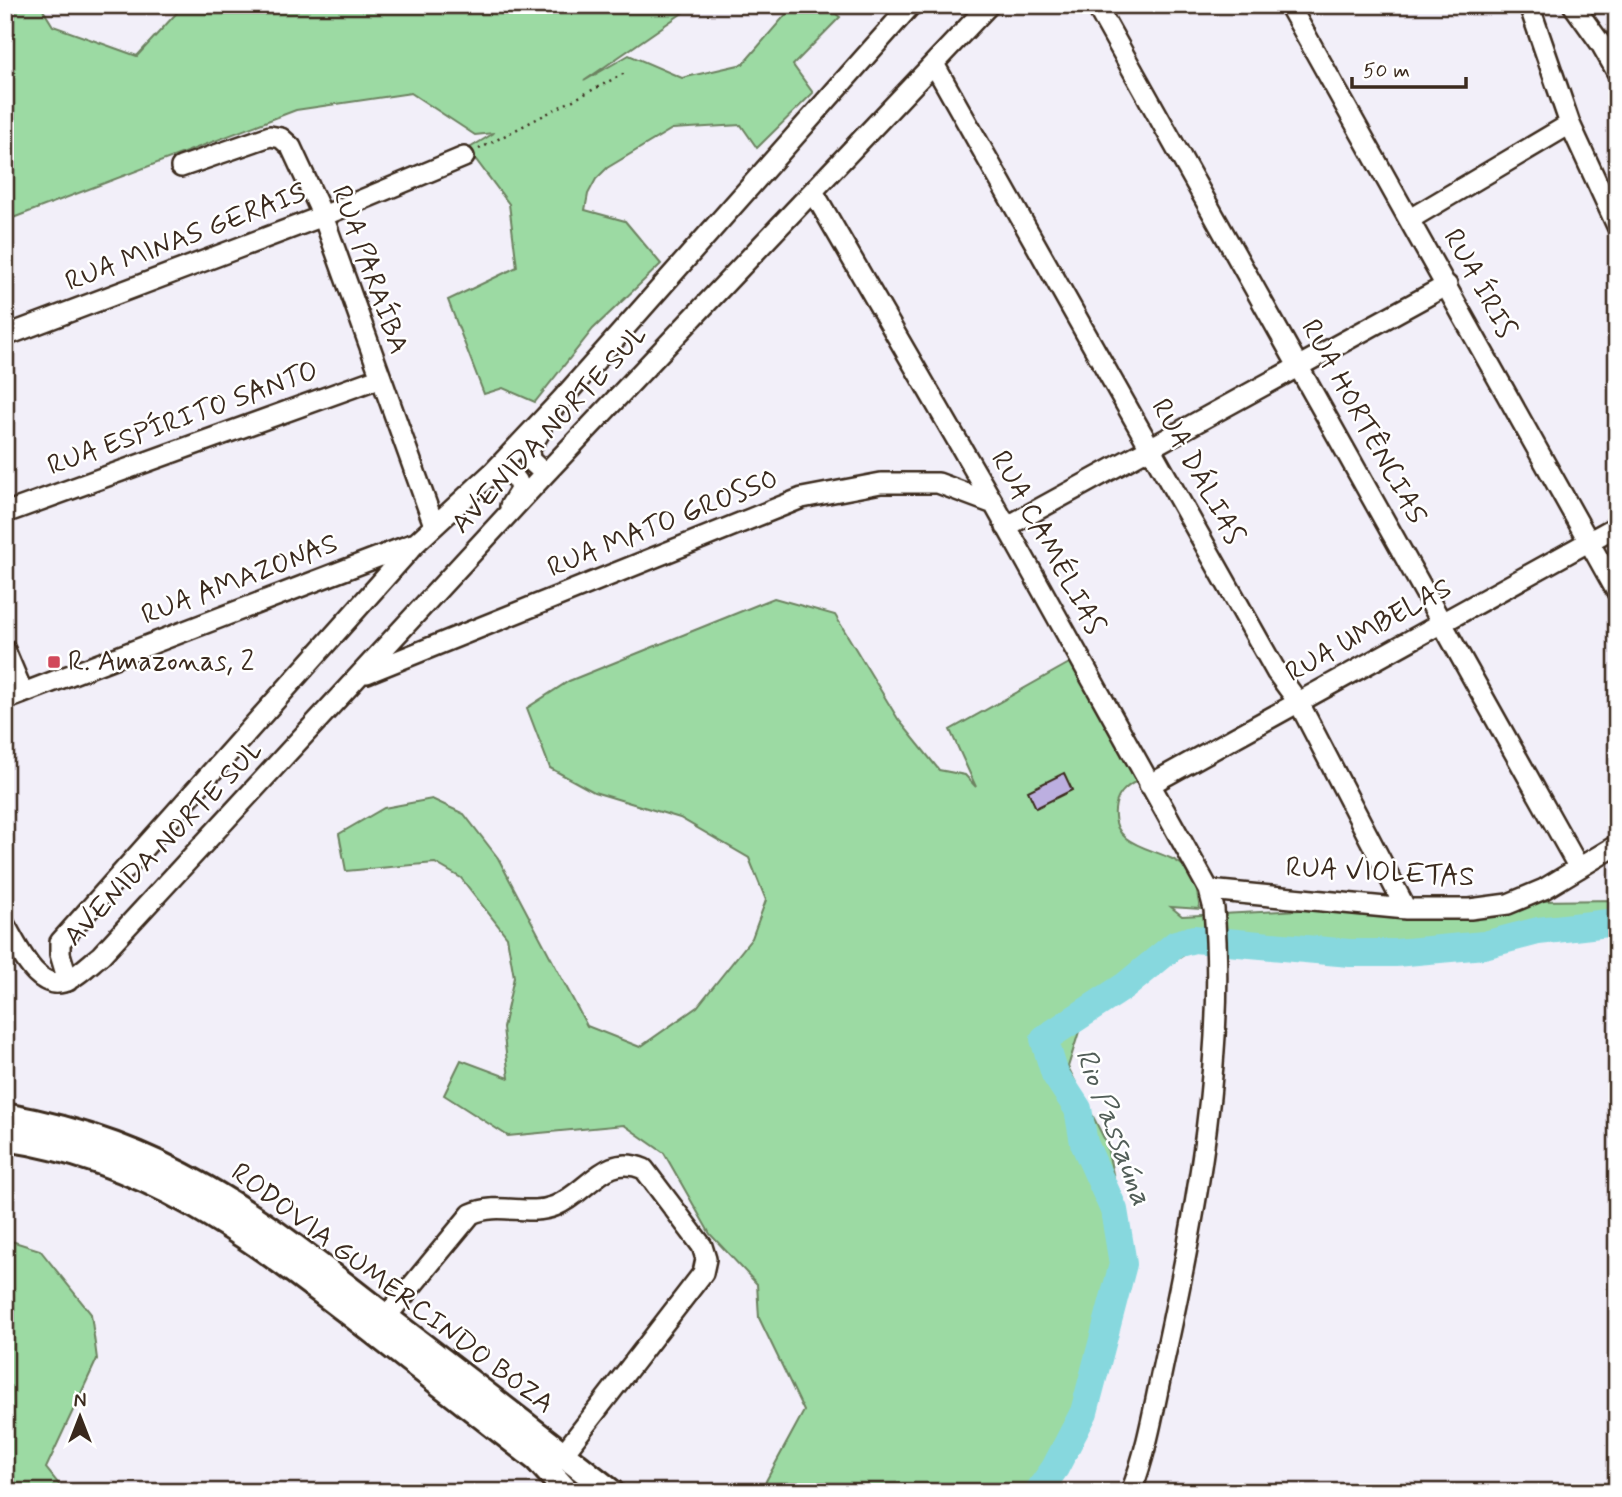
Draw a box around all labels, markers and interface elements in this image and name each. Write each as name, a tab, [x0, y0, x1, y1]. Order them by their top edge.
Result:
scale bar	[1352, 46, 1466, 90]
text: 50 m	[1363, 57, 1410, 85]
street label: RUA MINAS GERAIS	[60, 175, 312, 301]
street label: RUA PARAÍBA	[321, 180, 418, 359]
street label: RUA ÍRIS	[1434, 222, 1525, 345]
street label: RUA HORTÊNCIAS	[1291, 313, 1436, 531]
street label: AVENIDA NORTE SUL	[443, 318, 657, 542]
street label: RUA ESPÍRITO SANTO	[42, 352, 323, 485]
street label: RUA DÁLIAS	[1142, 392, 1253, 552]
street label: RUA CAMÉLIAS	[981, 443, 1115, 642]
street label: RUA MATO GROSSO	[542, 461, 784, 587]
street label: RUA AMAZONAS	[136, 526, 344, 634]
street label: RUA UMBELAS	[1279, 570, 1459, 692]
place label: R. Amazonas, 2	[68, 644, 254, 681]
marker: R. Amazonas, 2	[46, 654, 62, 670]
street label: AVENIDA NORTE SUL	[56, 733, 272, 955]
street label: RUA VIOLETAS	[1285, 850, 1475, 896]
water label: Rio Passaúna	[1065, 1043, 1161, 1211]
street label: RODOVIA GUMERCINDO BOZA	[223, 1155, 561, 1423]
north arrow	[46, 1382, 116, 1452]
text: N	[74, 1389, 86, 1414]

